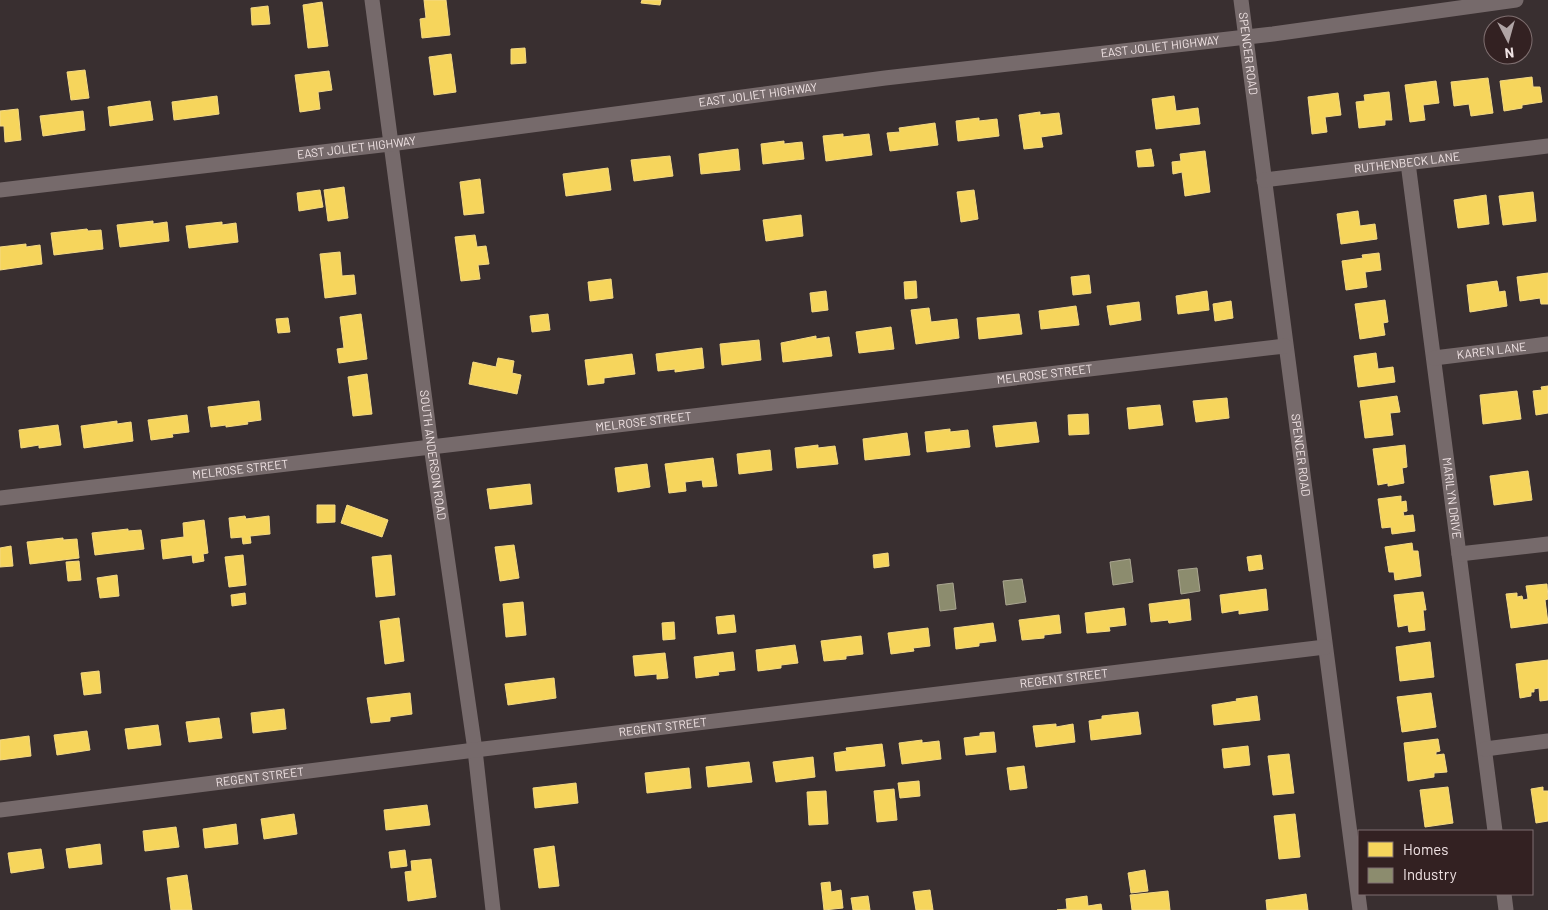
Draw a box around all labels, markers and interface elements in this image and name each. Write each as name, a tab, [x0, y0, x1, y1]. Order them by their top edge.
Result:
street label: SPENCER ROAD	[1237, 11, 1261, 96]
north arrow	[1483, 15, 1533, 65]
street label: EAST JOLIET HIGHWAY	[1100, 32, 1220, 59]
text: N	[1504, 44, 1515, 62]
street label: EAST JOLIET HIGHWAY	[698, 79, 818, 109]
street label: EAST JOLIET HIGHWAY	[296, 133, 417, 161]
street label: RUTHENBECK LANE	[1353, 149, 1461, 175]
street label: KAREN LANE	[1456, 339, 1527, 361]
street label: MELROSE STREET	[996, 361, 1094, 386]
street label: SOUTH ANDERSON ROAD	[418, 389, 450, 521]
street label: MELROSE STREET	[595, 408, 692, 434]
street label: SPENCER ROAD	[1289, 413, 1314, 497]
street label: MELROSE STREET	[191, 456, 289, 481]
street label: MARILYN DRIVE	[1440, 456, 1465, 540]
street label: REGENT STREET	[1019, 665, 1109, 690]
street label: REGENT STREET	[618, 714, 708, 739]
street label: REGENT STREET	[215, 764, 305, 789]
legend	[1358, 830, 1533, 895]
text: Homes	[1403, 840, 1448, 858]
text: Industry	[1403, 865, 1457, 883]

